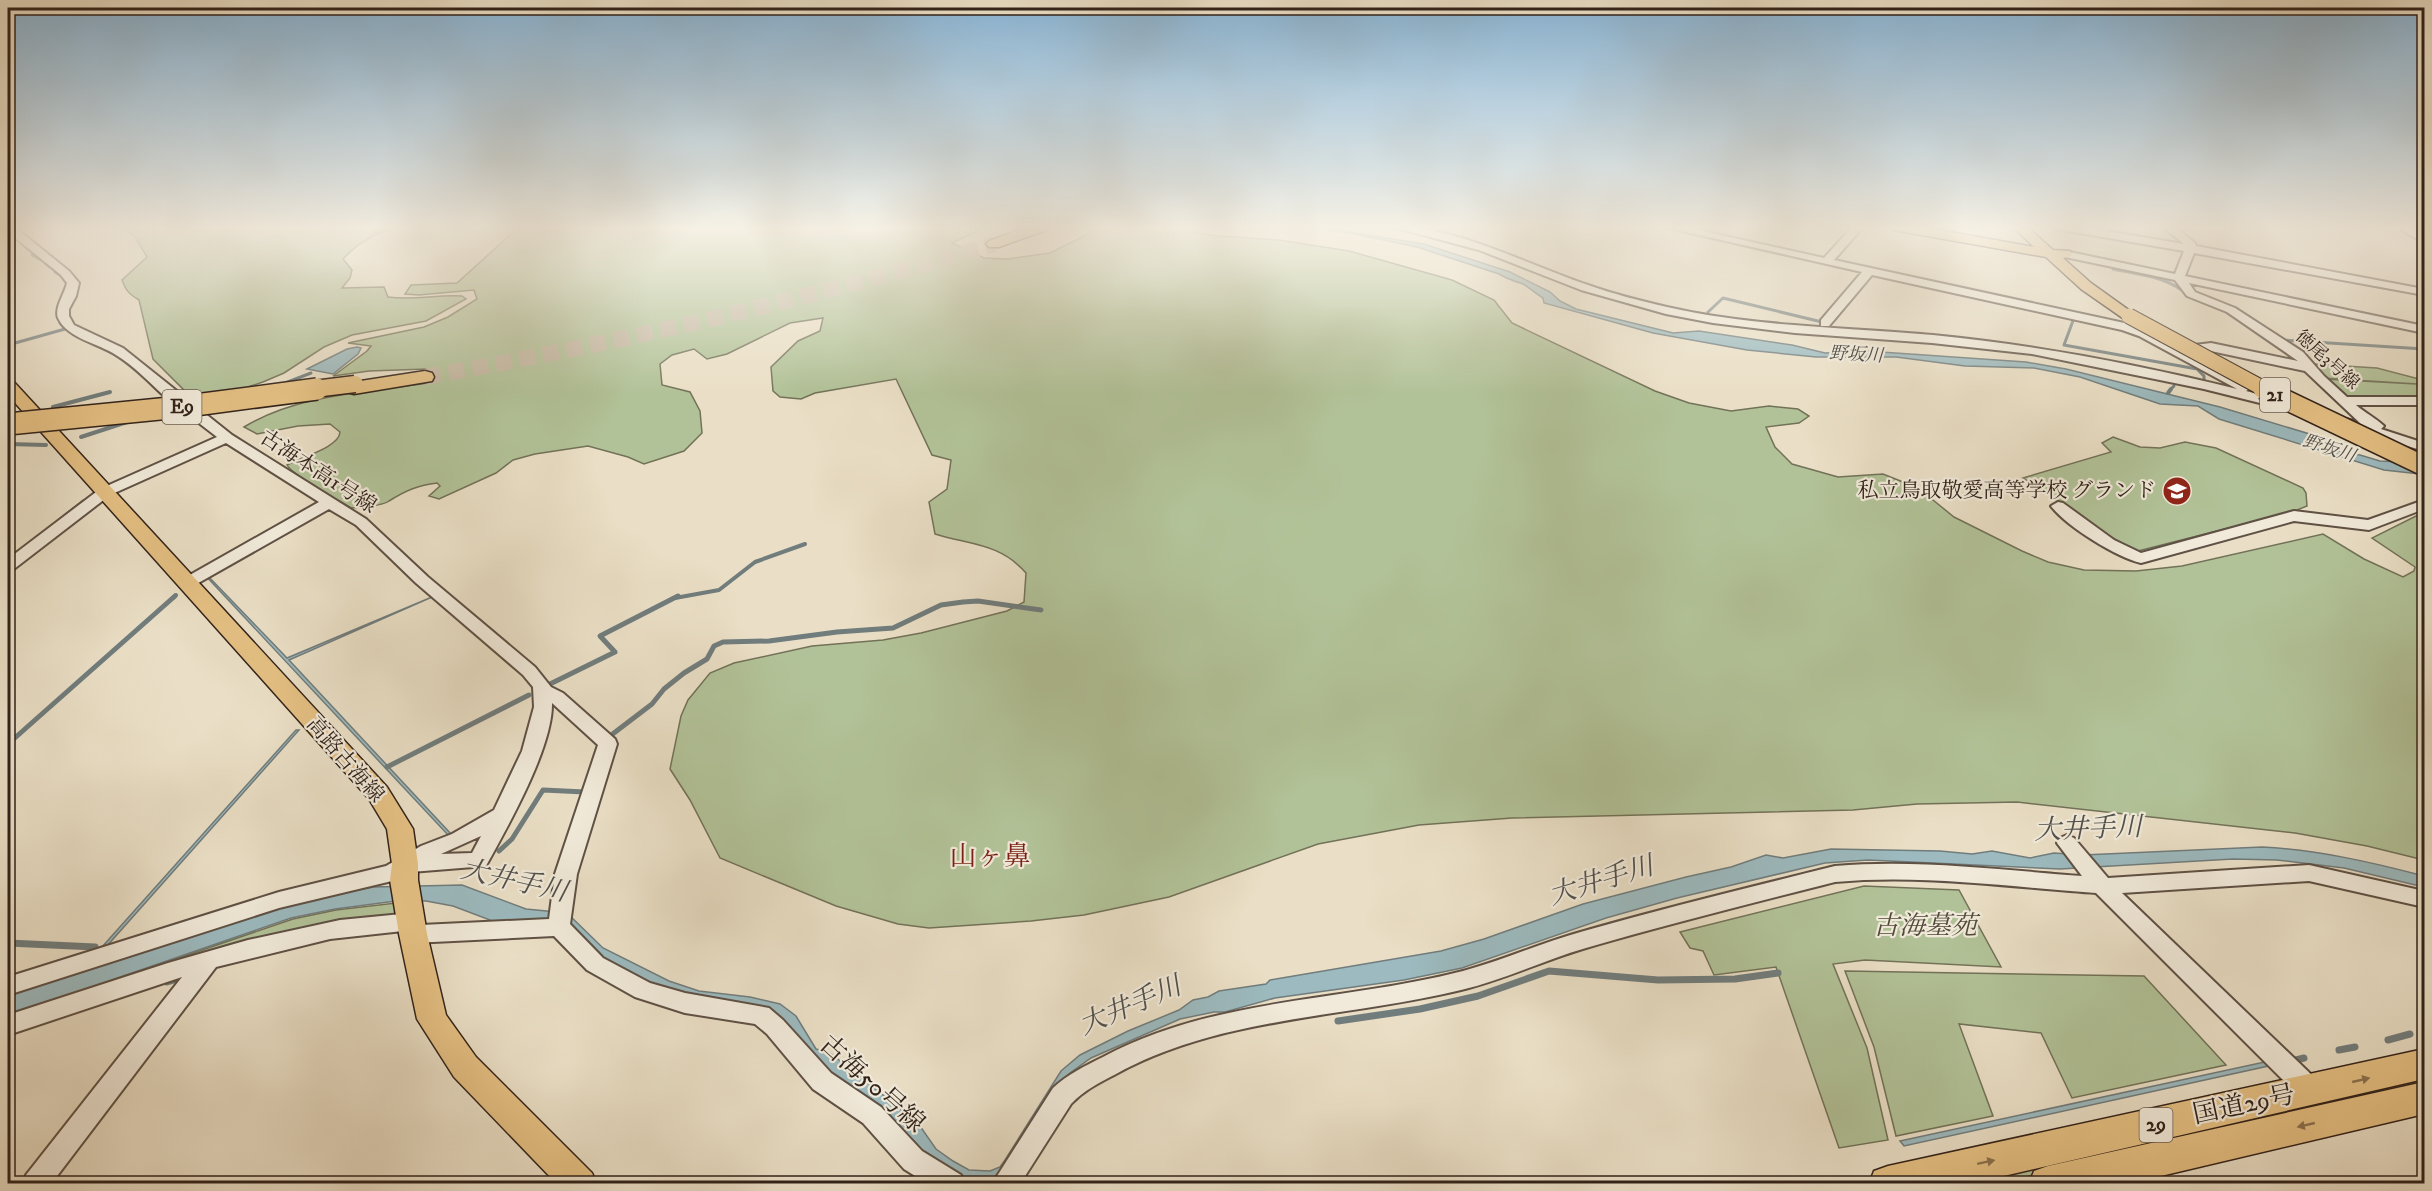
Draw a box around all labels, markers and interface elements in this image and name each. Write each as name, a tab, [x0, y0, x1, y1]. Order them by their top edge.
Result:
street label: 徳尾3号線	[2290, 325, 2364, 395]
water label: 野坂川	[1828, 343, 1886, 368]
road number: 21	[2260, 378, 2290, 412]
road number: E9	[162, 390, 201, 424]
street label: 古海本高1号線	[255, 425, 381, 519]
water label: 野坂川	[2300, 430, 2360, 468]
school or university icon: 私立鳥取敬愛高等学校 グランド	[2161, 475, 2193, 507]
place label: 私立鳥取敬愛高等学校 グランド	[1857, 478, 2156, 504]
street label: 高路古海線	[301, 712, 389, 808]
water label: 大井手川	[2033, 810, 2146, 848]
district label: 山ヶ鼻	[950, 840, 1031, 874]
water label: 大井手川	[1544, 848, 1660, 913]
water label: 大井手川	[458, 852, 573, 910]
park label: 古海墓苑	[1873, 910, 1981, 943]
water label: 大井手川	[1074, 968, 1189, 1043]
street label: 古海50号線	[812, 1028, 932, 1140]
one-way arrow	[2352, 1074, 2370, 1084]
street label: 国道29号	[2190, 1078, 2298, 1132]
road number: 29	[2140, 1108, 2172, 1142]
one-way arrow	[2296, 1121, 2315, 1130]
one-way arrow	[1977, 1157, 1996, 1166]

